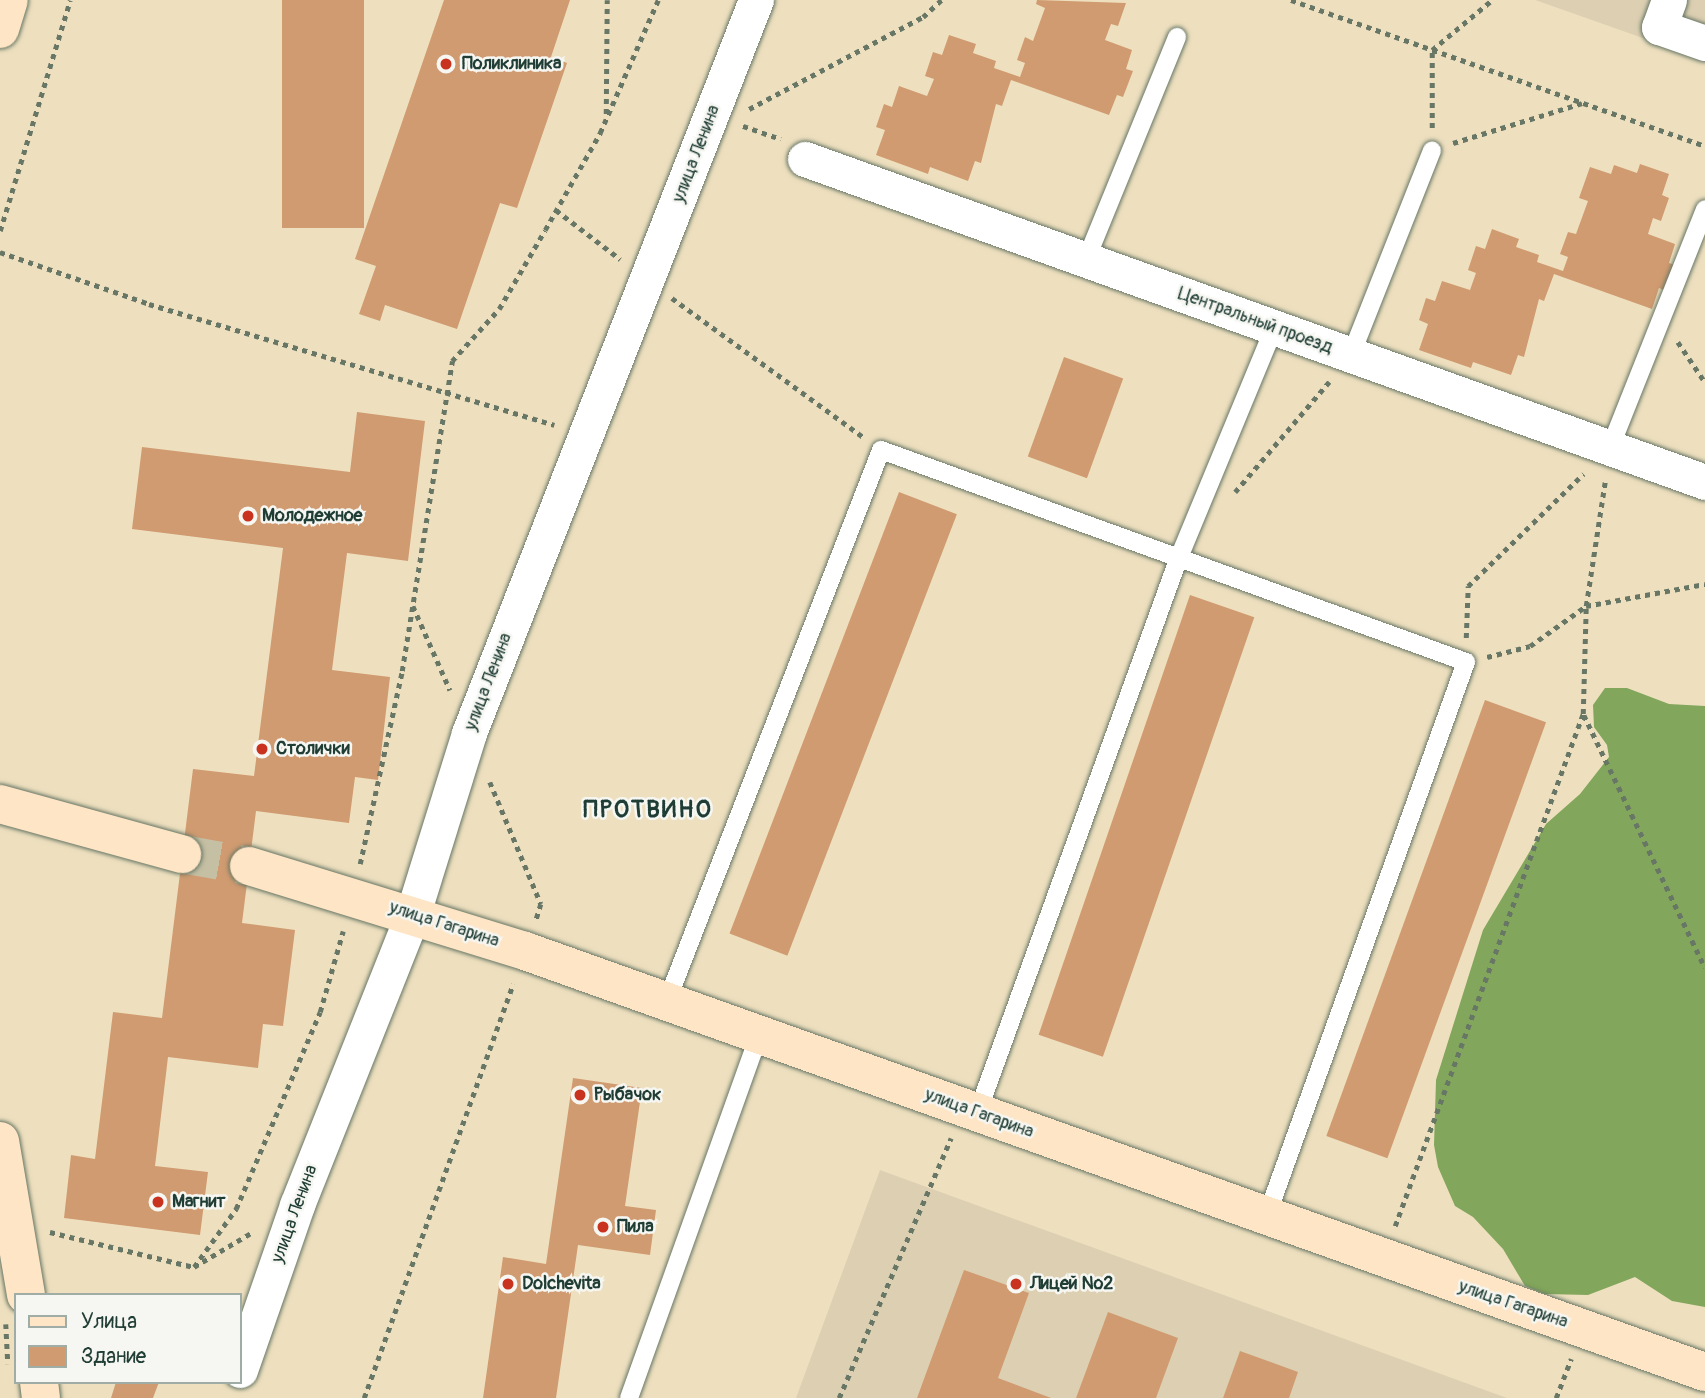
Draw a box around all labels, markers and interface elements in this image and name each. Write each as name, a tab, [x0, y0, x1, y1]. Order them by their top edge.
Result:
place label: Поликлиника	[462, 53, 561, 75]
marker: Поликлиника	[436, 54, 456, 74]
street label: улица Ленина	[669, 102, 725, 206]
street label: Центральный проезд	[1175, 283, 1335, 359]
place label: Молодежное	[262, 505, 362, 527]
marker: Молодежное	[240, 508, 256, 524]
street label: улица Ленина	[461, 630, 517, 734]
place label: Столички	[276, 738, 350, 760]
marker: Столички	[254, 741, 270, 757]
district label: ПРОТВИНО	[584, 796, 712, 824]
street label: улица Гагарина	[386, 897, 502, 953]
place label: Рыбачок	[594, 1084, 661, 1106]
street label: улица Гагарина	[922, 1084, 1036, 1144]
marker: Рыбачок	[572, 1087, 588, 1103]
street label: улица Ленина	[267, 1162, 323, 1266]
place label: Магнит	[172, 1191, 225, 1213]
marker: Магнит	[150, 1194, 166, 1210]
place label: Пила	[617, 1216, 654, 1238]
marker: Пила	[595, 1219, 611, 1235]
place label: Dolchevita	[522, 1273, 601, 1295]
place label: Лицей №2	[1030, 1273, 1113, 1295]
marker: Dolchevita	[500, 1276, 516, 1292]
marker: Лицей №2	[1008, 1276, 1024, 1292]
street label: улица Гагарина	[1456, 1276, 1570, 1334]
legend	[14, 1293, 242, 1384]
text: Улица	[81, 1308, 137, 1335]
text: Здание	[81, 1343, 146, 1370]

